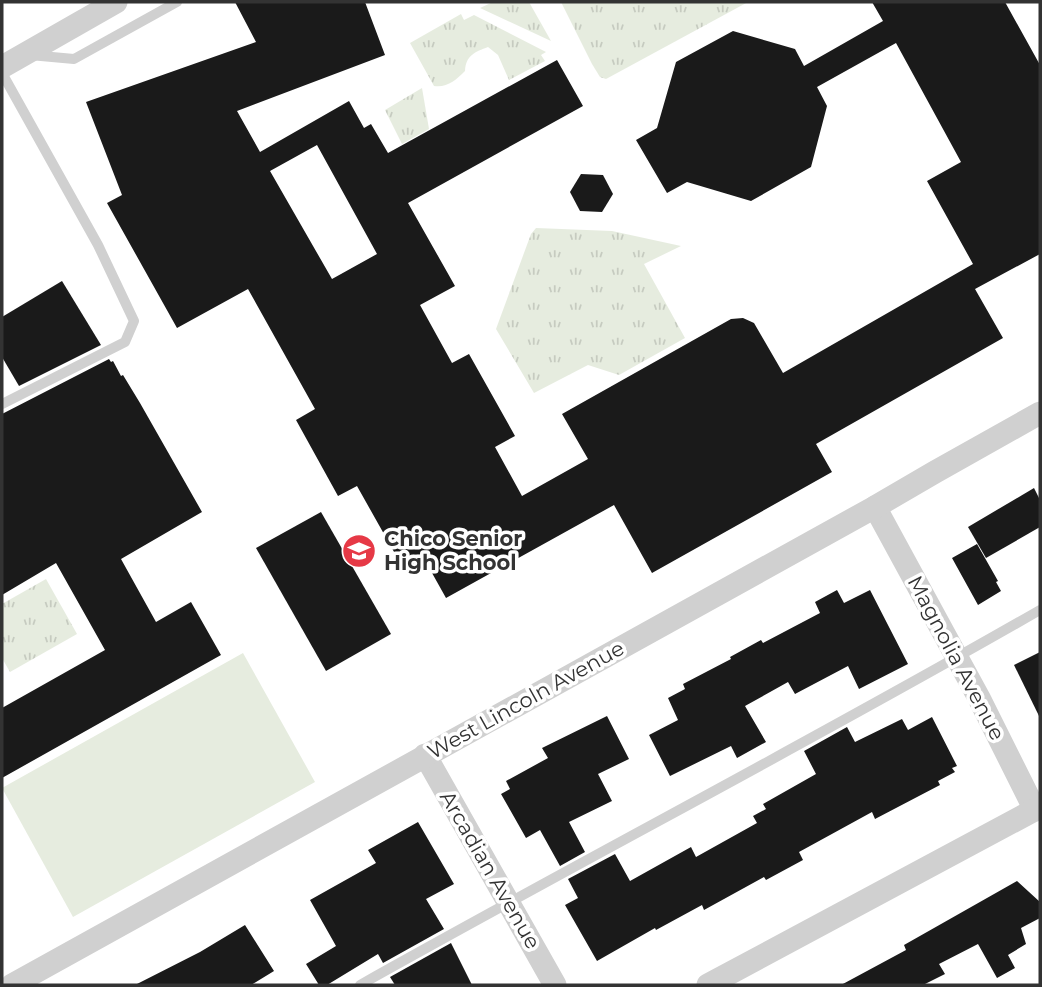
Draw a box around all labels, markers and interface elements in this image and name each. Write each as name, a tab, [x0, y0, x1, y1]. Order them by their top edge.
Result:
place label: Chico Senior High School	[384, 526, 522, 575]
school or university icon: Chico Senior High School	[340, 532, 378, 570]
street label: Magnolia Avenue	[903, 571, 1010, 744]
street label: West Lincoln Avenue	[423, 635, 628, 764]
street label: Arcadian Avenue	[435, 786, 546, 953]

